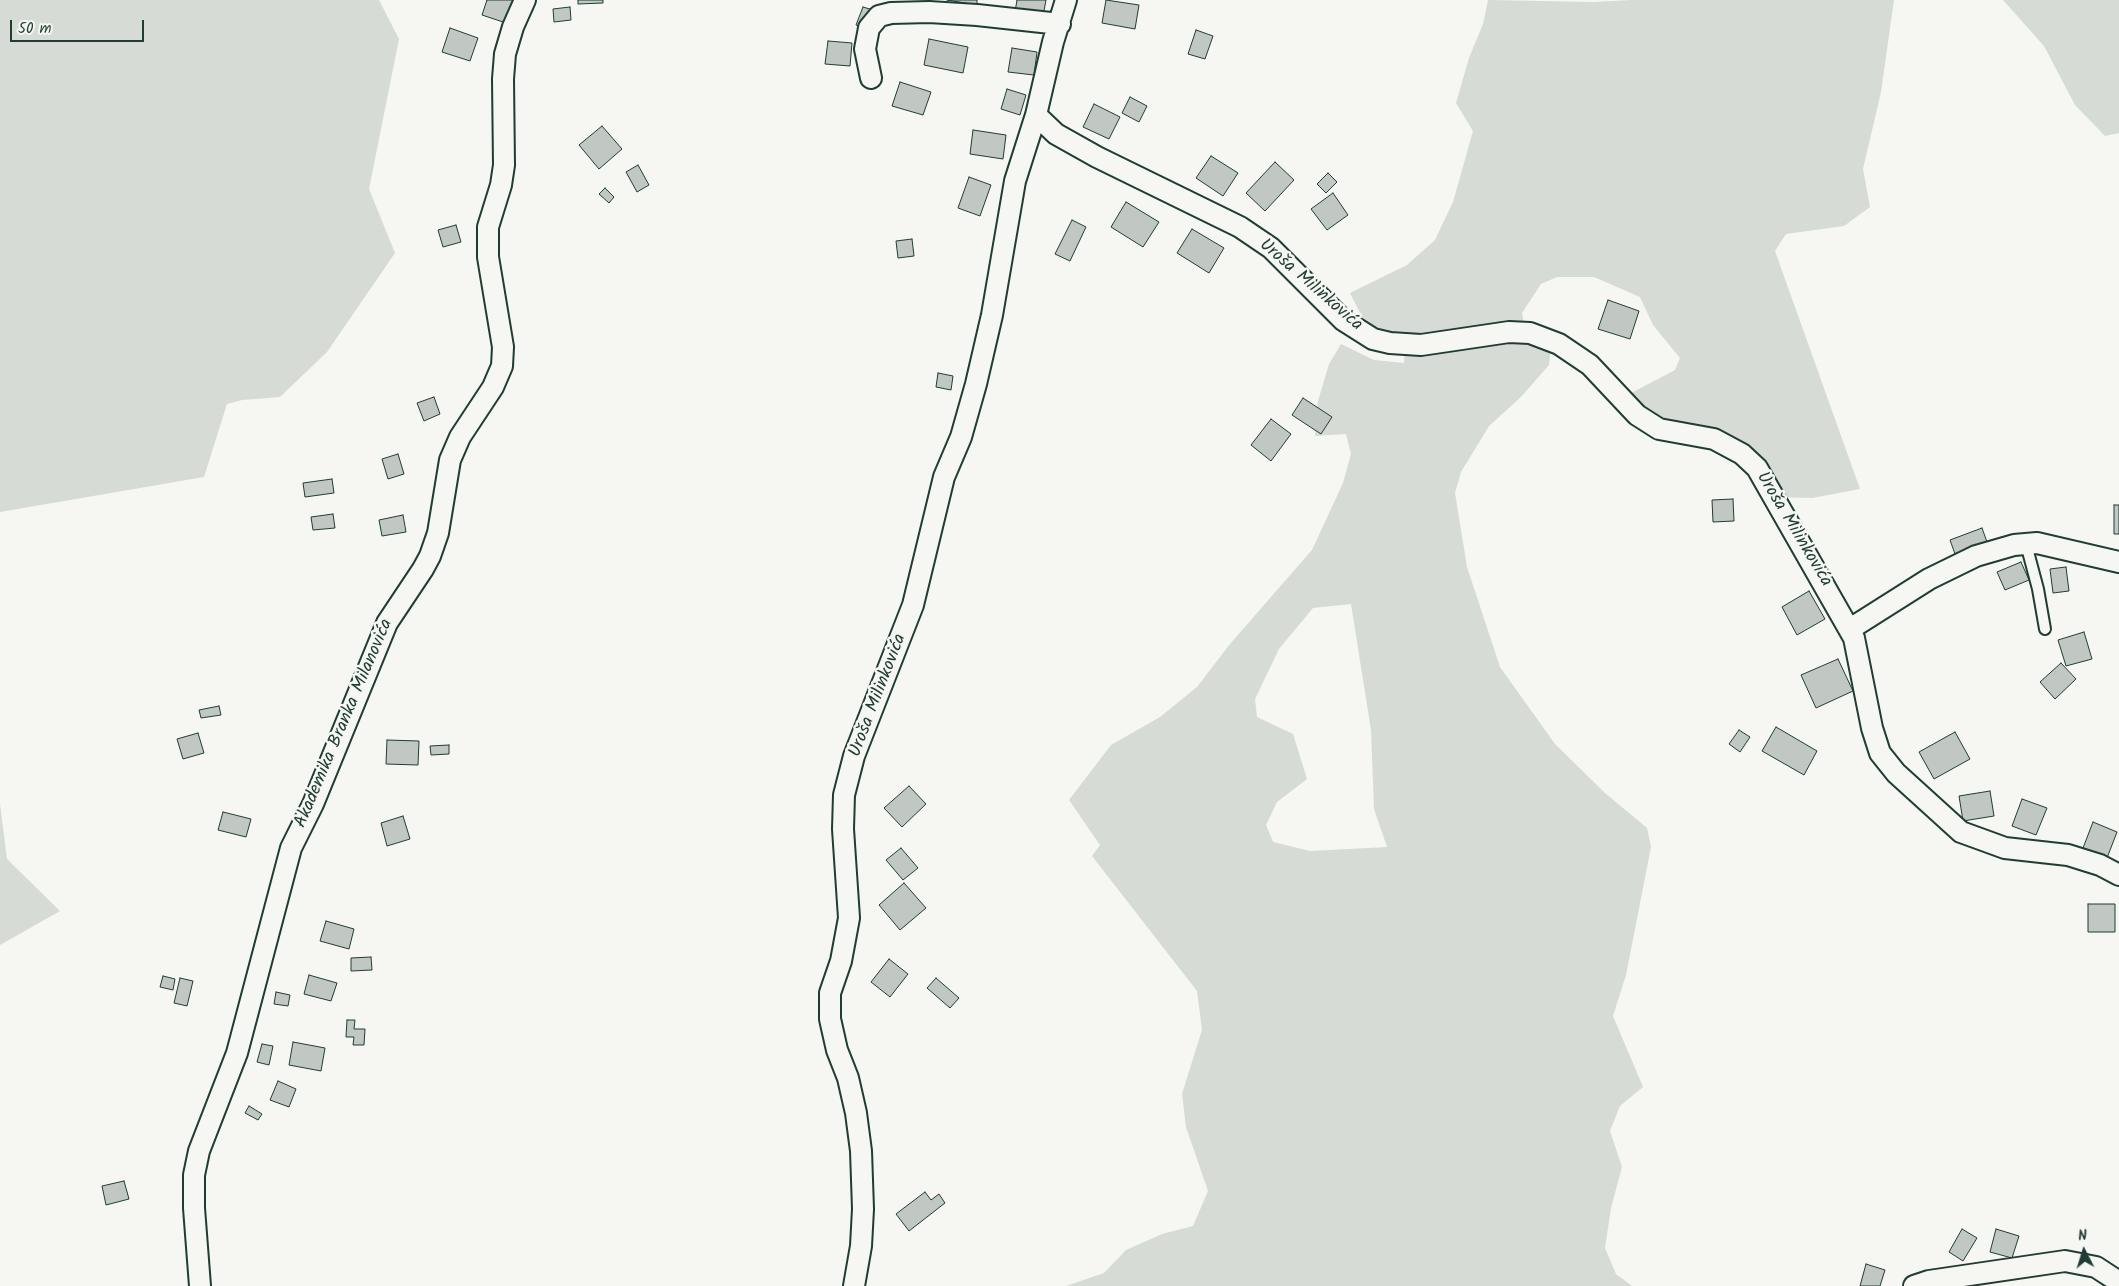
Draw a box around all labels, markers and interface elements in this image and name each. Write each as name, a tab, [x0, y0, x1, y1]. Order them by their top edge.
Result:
scale bar	[12, 10, 146, 42]
text: 50 m	[18, 17, 52, 41]
street label: Uroša Milinkovića	[1254, 235, 1366, 337]
street label: Uroša Milinkovića	[1750, 469, 1836, 591]
street label: Akademika Branka Milanovića	[291, 616, 399, 832]
street label: Uroša Milinkovića	[846, 631, 912, 761]
text: N	[2077, 1225, 2088, 1247]
north arrow	[2059, 1226, 2109, 1276]

